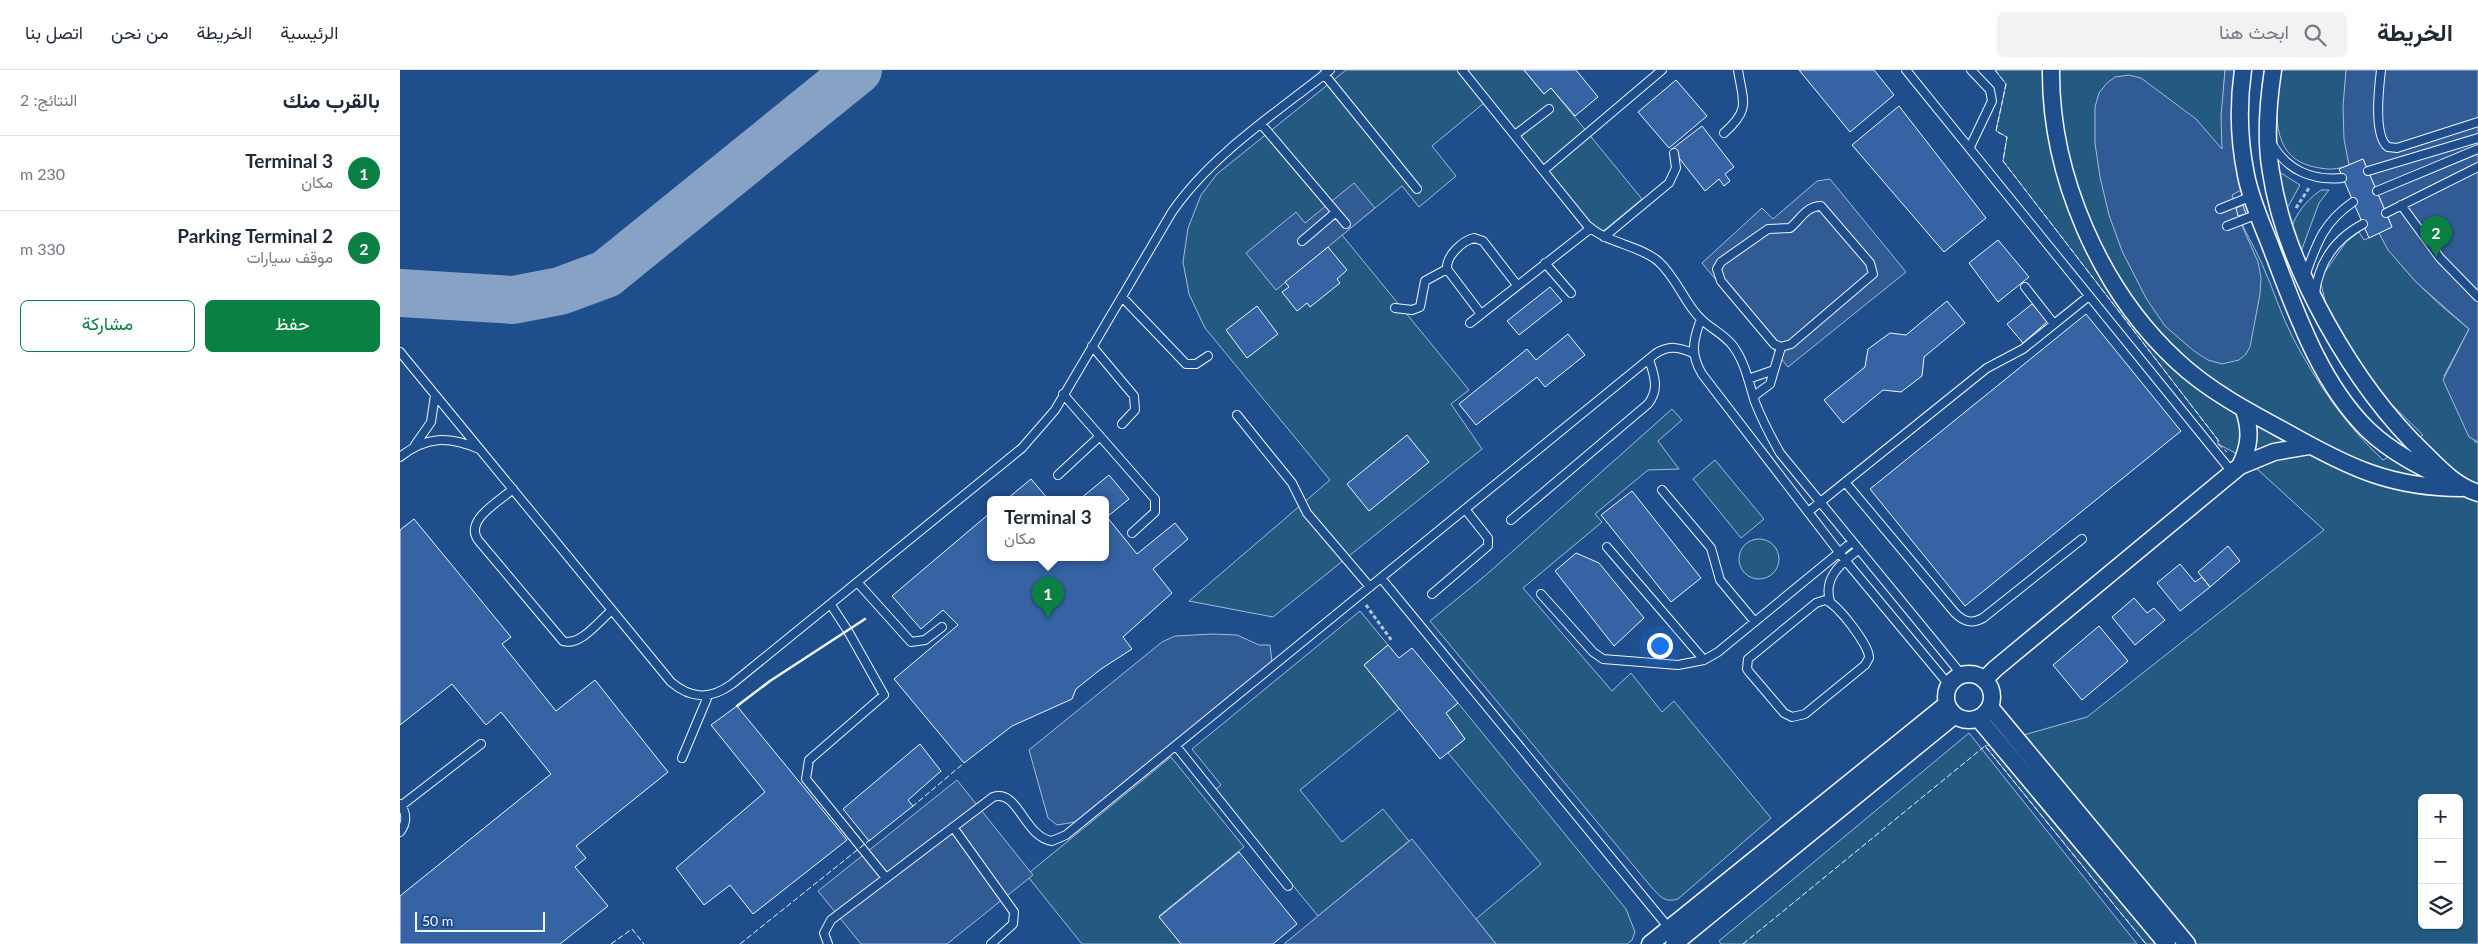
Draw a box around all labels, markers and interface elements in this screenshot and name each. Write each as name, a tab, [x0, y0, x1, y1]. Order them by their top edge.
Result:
search box	[1997, 12, 2347, 57]
text: الخريطة	[2377, 17, 2453, 46]
text: ابحث هنا	[2219, 20, 2289, 43]
text: اتصل بنا	[25, 21, 83, 43]
text: من نحن	[111, 21, 169, 43]
text: الخريطة	[197, 21, 252, 43]
text: الرئيسية	[280, 21, 338, 43]
icon: search	[2301, 21, 2329, 49]
text: بالقرب منك	[283, 87, 380, 112]
text: النتائج: 2	[20, 90, 77, 109]
text: Terminal 3	[245, 149, 333, 172]
text: 230 m	[20, 164, 65, 183]
text: 1	[359, 164, 369, 183]
text: مكان	[301, 172, 333, 191]
pin: 2	[2420, 216, 2452, 257]
text: Parking Terminal 2	[177, 224, 333, 247]
text: 330 m	[20, 239, 65, 258]
text: 2	[359, 239, 369, 258]
text: موقف سيارات	[246, 247, 333, 266]
button: مشاركة	[20, 300, 195, 352]
button: حفظ	[205, 300, 380, 352]
popup	[987, 496, 1109, 561]
text: Terminal 3	[1004, 505, 1092, 528]
text: مكان	[1004, 528, 1036, 547]
pin: 1	[1032, 577, 1064, 618]
your location	[1647, 633, 1673, 659]
map controls	[2418, 794, 2463, 929]
button: +	[2418, 794, 2463, 839]
button: −	[2418, 839, 2463, 884]
button: layers	[2418, 884, 2463, 929]
scale bar	[415, 909, 545, 932]
text: 50 m	[422, 912, 453, 929]

